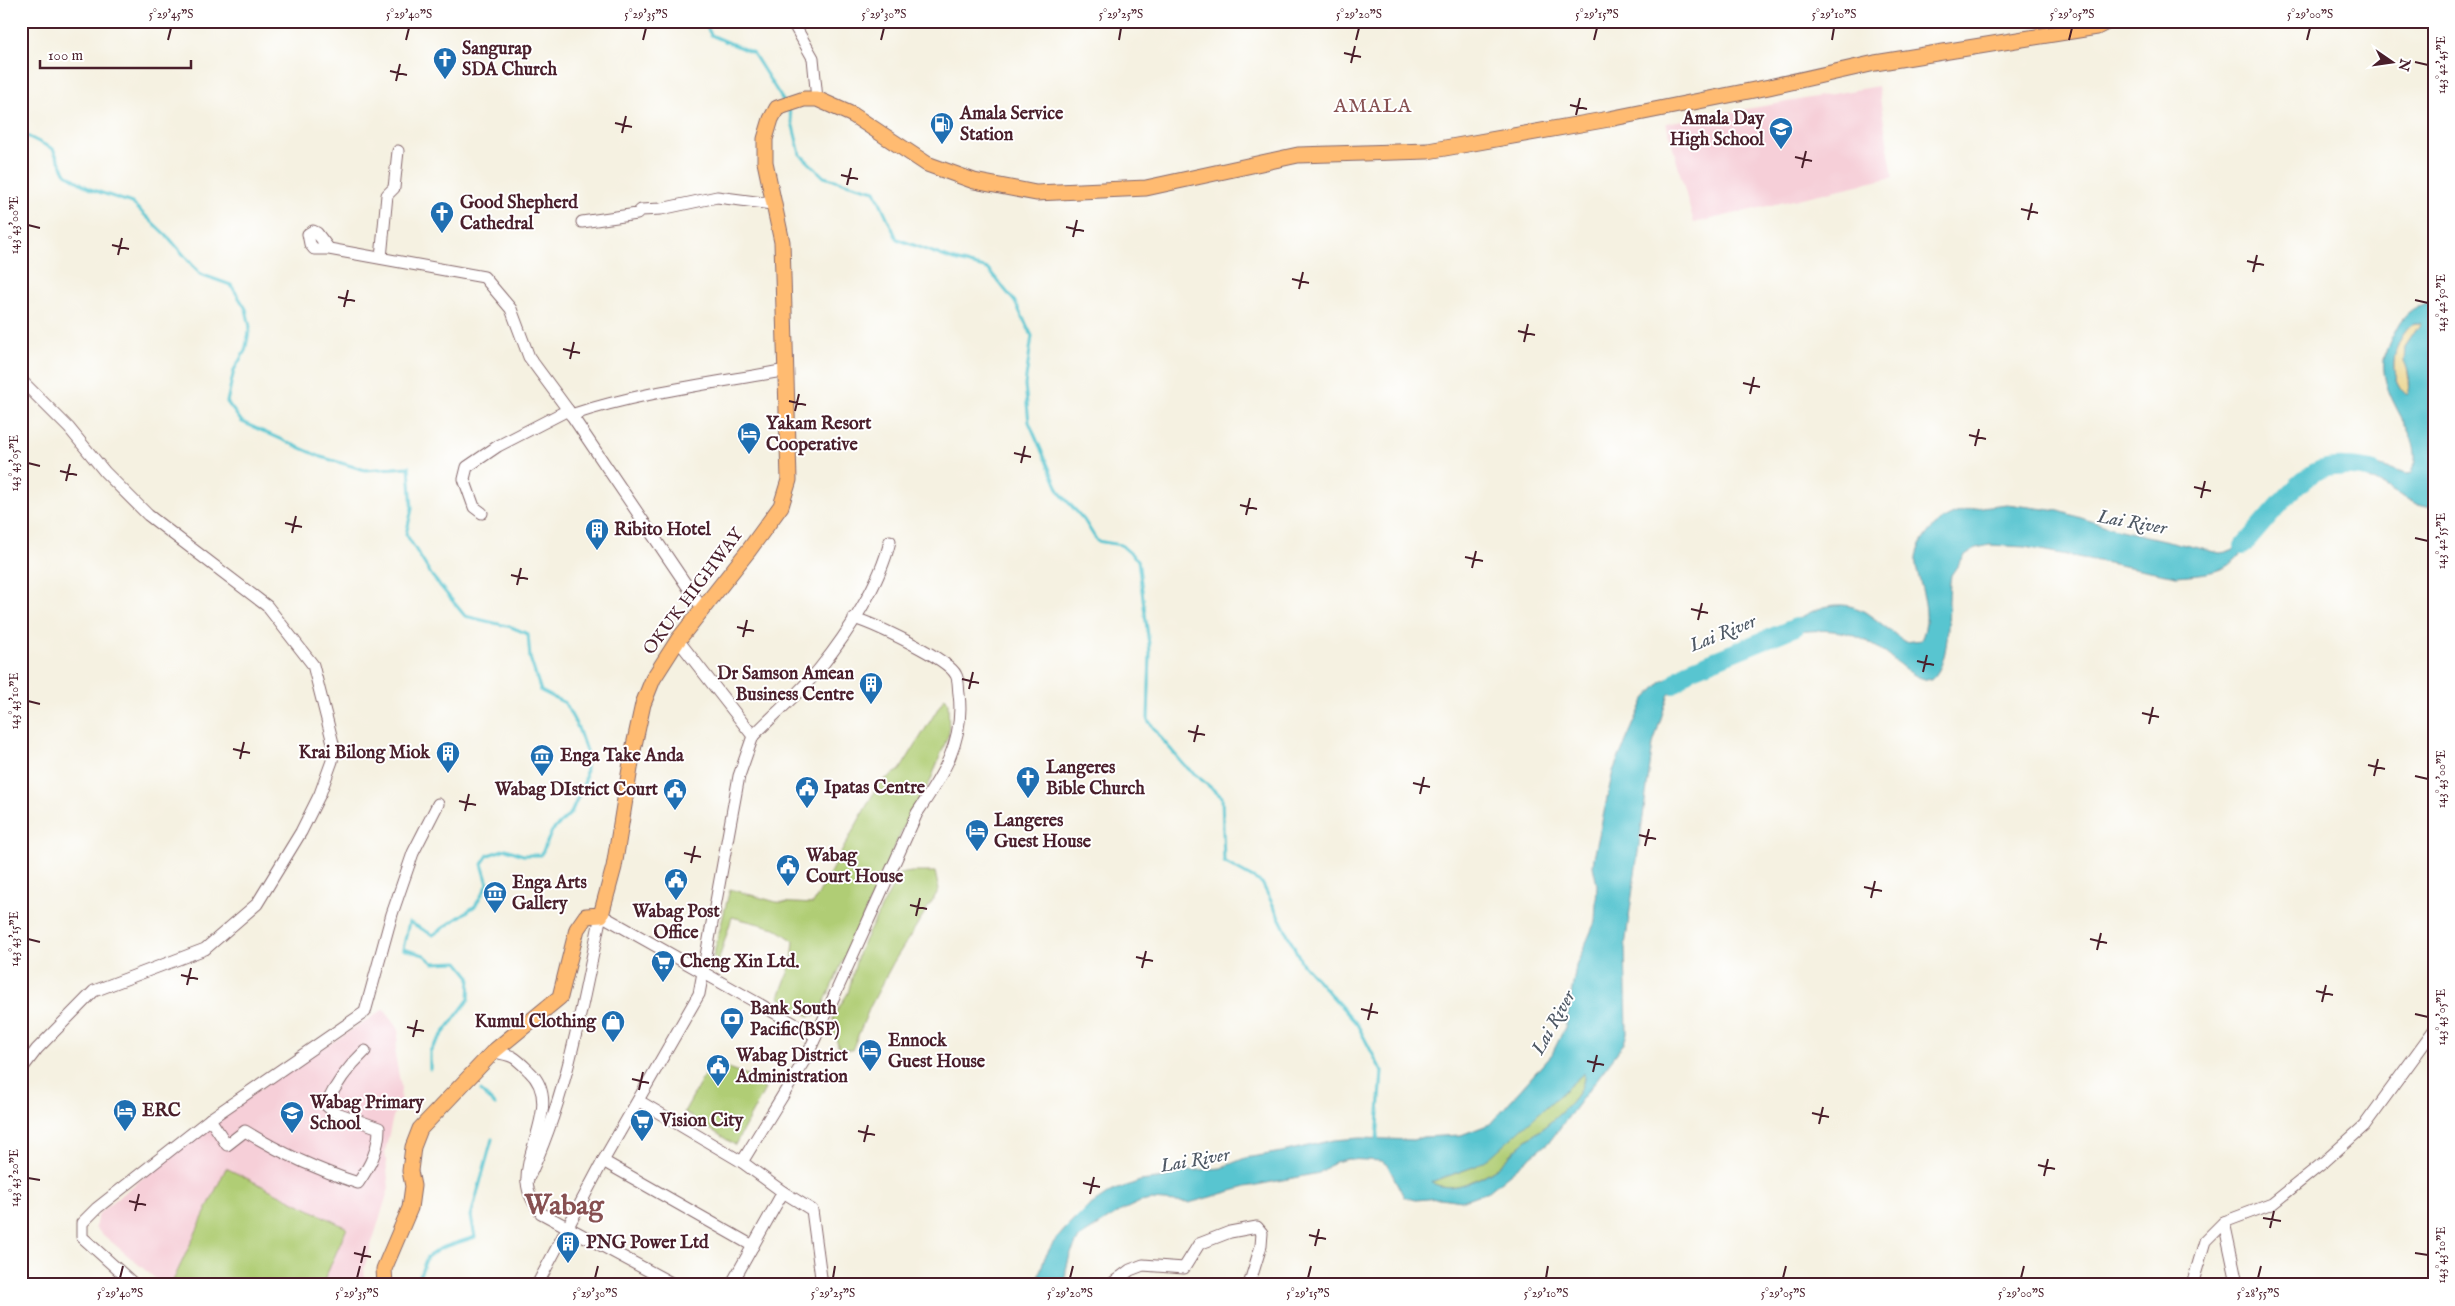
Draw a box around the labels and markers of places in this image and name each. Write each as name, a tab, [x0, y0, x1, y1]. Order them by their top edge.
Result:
place label: Sangurap SDA Church	[462, 38, 557, 82]
church icon: Sangurap SDA Church	[432, 46, 458, 80]
place label: Amala Service Station	[959, 103, 1064, 147]
place label: Amala Day High School	[1670, 108, 1765, 152]
fuel station icon: Amala Service Station	[929, 111, 955, 145]
school or university icon: Amala Day High School	[1768, 116, 1794, 150]
place label: Good Shepherd Cathedral	[460, 192, 578, 236]
church icon: Good Shepherd Cathedral	[429, 200, 455, 234]
place label: Yakam Resort Cooperative	[766, 413, 872, 457]
hotel icon: Yakam Resort Cooperative	[736, 421, 762, 455]
building icon: Ribito Hotel	[584, 517, 610, 551]
place label: Ribito Hotel	[614, 519, 712, 542]
place label: Dr Samson Amean Business Centre	[717, 663, 855, 707]
building icon: Dr Samson Amean Business Centre	[858, 671, 884, 705]
building icon: Krai Bilong Miok	[435, 740, 461, 774]
place label: Krai Bilong Miok	[298, 742, 431, 765]
museum icon: Enga Take Anda	[529, 743, 555, 777]
place label: Enga Take Anda	[560, 745, 685, 768]
place label: Langeres Bible Church	[1046, 757, 1145, 801]
church icon: Langeres Bible Church	[1015, 765, 1041, 799]
public building icon: Ipatas Centre	[794, 775, 820, 809]
public building icon: Wabag DIstrict Court	[662, 777, 688, 811]
place label: Ipatas Centre	[824, 777, 926, 800]
place label: Wabag DIstrict Court	[494, 779, 659, 802]
place label: Langeres Guest House	[994, 810, 1092, 854]
hotel icon: Langeres Guest House	[964, 818, 990, 852]
place label: Wabag Court House	[805, 845, 904, 889]
public building icon: Wabag Court House	[775, 853, 801, 887]
public building icon: Wabag Post Office	[663, 867, 689, 901]
place label: Enga Arts Gallery	[512, 872, 587, 916]
museum icon: Enga Arts Gallery	[482, 880, 508, 914]
place label: Wabag Post Office	[631, 901, 720, 945]
supermarket icon: Cheng Xin Ltd.	[650, 949, 676, 983]
place label: Cheng Xin Ltd.	[680, 951, 800, 974]
place label: Bank South Pacific(BSP)	[750, 998, 840, 1042]
bank icon: Bank South Pacific(BSP)	[719, 1006, 745, 1040]
shop icon: Kumul Clothing	[600, 1009, 626, 1043]
place label: Kumul Clothing	[474, 1011, 597, 1034]
place label: Ennock Guest House	[888, 1030, 986, 1074]
hotel icon: Ennock Guest House	[857, 1038, 883, 1072]
place label: Wabag District Administration	[735, 1045, 849, 1089]
public building icon: Wabag District Administration	[705, 1053, 731, 1087]
place label: Wabag Primary School	[309, 1092, 425, 1136]
hotel icon: ERC	[112, 1098, 138, 1132]
place label: ERC	[142, 1100, 181, 1123]
school or university icon: Wabag Primary School	[279, 1100, 305, 1134]
supermarket icon: Vision City	[629, 1108, 655, 1142]
place label: Vision City	[659, 1110, 745, 1133]
building icon: PNG Power Ltd	[555, 1230, 581, 1264]
place label: PNG Power Ltd	[586, 1232, 709, 1255]

